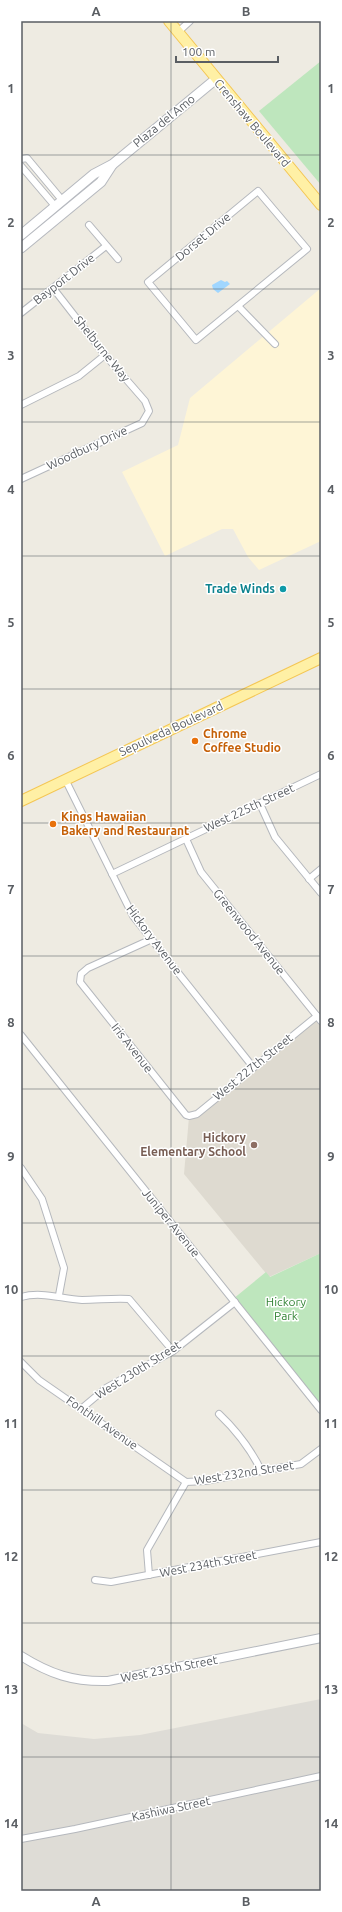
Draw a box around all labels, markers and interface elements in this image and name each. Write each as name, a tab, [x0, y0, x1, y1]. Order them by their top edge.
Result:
text: A	[91, 4, 101, 18]
text: B	[242, 4, 251, 18]
scale bar	[176, 38, 278, 64]
text: 100 m	[182, 45, 215, 58]
street label: Crenshaw Boulevard	[212, 76, 293, 169]
text: 1	[7, 81, 15, 95]
text: 1	[327, 81, 335, 95]
street label: Plaza del Amo	[130, 92, 197, 149]
street label: Dorset Drive	[173, 210, 233, 263]
text: 2	[7, 215, 15, 229]
text: 2	[327, 215, 335, 229]
street label: Bayport Drive	[31, 251, 97, 307]
street label: Shelburne Way	[72, 313, 133, 384]
text: 3	[7, 348, 15, 362]
text: 3	[327, 348, 335, 362]
street label: Woodbury Drive	[44, 423, 129, 472]
text: 4	[7, 482, 15, 496]
text: 4	[327, 482, 335, 496]
place label: Trade Winds	[205, 582, 275, 595]
marker: Trade Winds	[278, 584, 288, 594]
text: 5	[7, 615, 15, 629]
text: 5	[327, 615, 335, 629]
street label: Sepulveda Boulevard	[117, 699, 225, 758]
place label: Chrome Coffee Studio	[203, 727, 281, 754]
marker: Chrome Coffee Studio	[190, 736, 200, 746]
text: 6	[7, 748, 15, 762]
text: 6	[327, 748, 335, 762]
street label: West 225th Street	[201, 781, 296, 834]
place label: Kings Hawaiian Bakery and Restaurant	[61, 810, 189, 837]
marker: Kings Hawaiian Bakery and Restaurant	[48, 819, 58, 829]
text: 7	[7, 882, 15, 896]
text: 7	[327, 882, 335, 896]
street label: Greenwood Avenue	[211, 886, 288, 977]
street label: Hickory Avenue	[124, 902, 185, 977]
text: 8	[7, 1015, 15, 1029]
text: 8	[327, 1015, 335, 1029]
street label: Iris Avenue	[109, 1020, 156, 1075]
street label: West 227th Street	[210, 1030, 295, 1103]
place label: Hickory Elementary School	[140, 1131, 247, 1158]
marker: Hickory Elementary School	[249, 1140, 259, 1150]
text: 9	[7, 1149, 15, 1163]
text: 9	[327, 1149, 335, 1163]
street label: Juniper Avenue	[140, 1186, 203, 1259]
text: 10	[4, 1282, 18, 1296]
text: 10	[324, 1282, 338, 1296]
park label: Hickory Park	[266, 1295, 306, 1322]
street label: West 230th Street	[93, 1338, 183, 1401]
street label: Fonthill Avenue	[64, 1393, 140, 1452]
text: 11	[4, 1416, 18, 1430]
text: 11	[324, 1416, 338, 1430]
street label: West 232nd Street	[193, 1458, 295, 1487]
street label: West 234th Street	[158, 1548, 258, 1579]
text: 12	[4, 1549, 18, 1563]
text: 12	[324, 1549, 338, 1563]
street label: West 235th Street	[119, 1653, 219, 1684]
text: 13	[4, 1682, 18, 1696]
text: 13	[324, 1682, 338, 1696]
street label: Kashiwa Street	[130, 1794, 212, 1823]
text: 14	[4, 1816, 18, 1830]
text: 14	[324, 1816, 338, 1830]
text: A	[91, 1894, 101, 1908]
text: B	[242, 1894, 251, 1908]

